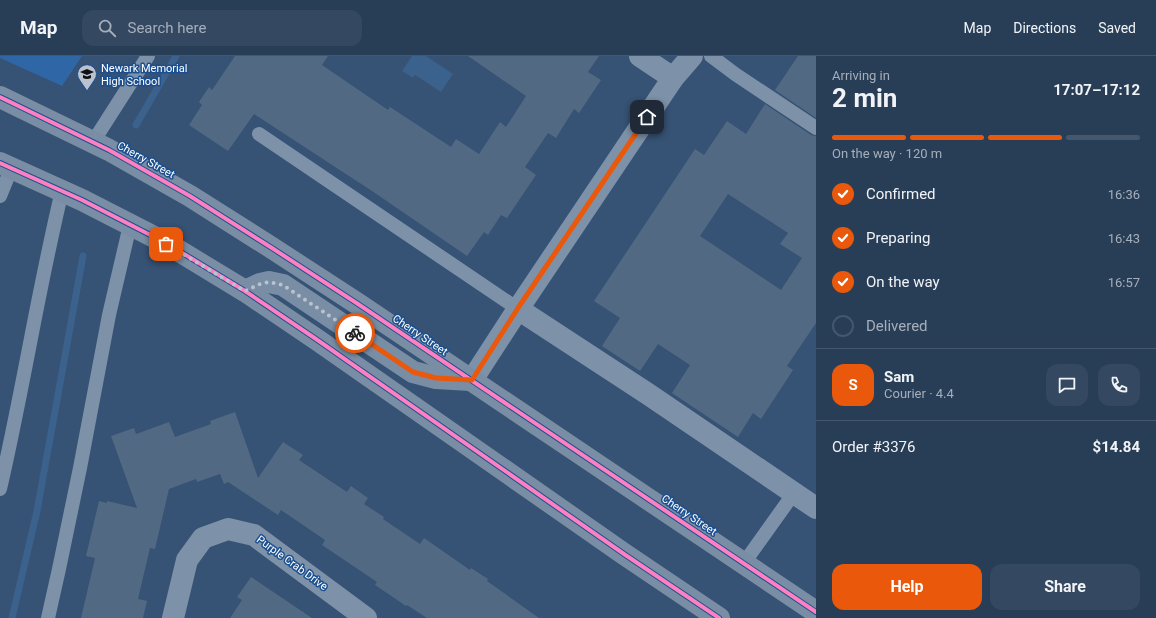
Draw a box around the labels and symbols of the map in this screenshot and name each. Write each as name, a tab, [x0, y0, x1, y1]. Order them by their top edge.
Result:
place label: Newark Memorial High School	[101, 62, 187, 88]
school or university icon: Newark Memorial High School	[76, 63, 98, 91]
pin	[630, 100, 664, 134]
street label: Cherry Street	[115, 139, 177, 181]
pin	[149, 227, 183, 261]
street label: Cherry Street	[390, 312, 450, 358]
courier	[335, 313, 375, 353]
street label: Cherry Street	[659, 492, 719, 538]
street label: Purple Crab Drive	[254, 533, 330, 593]

